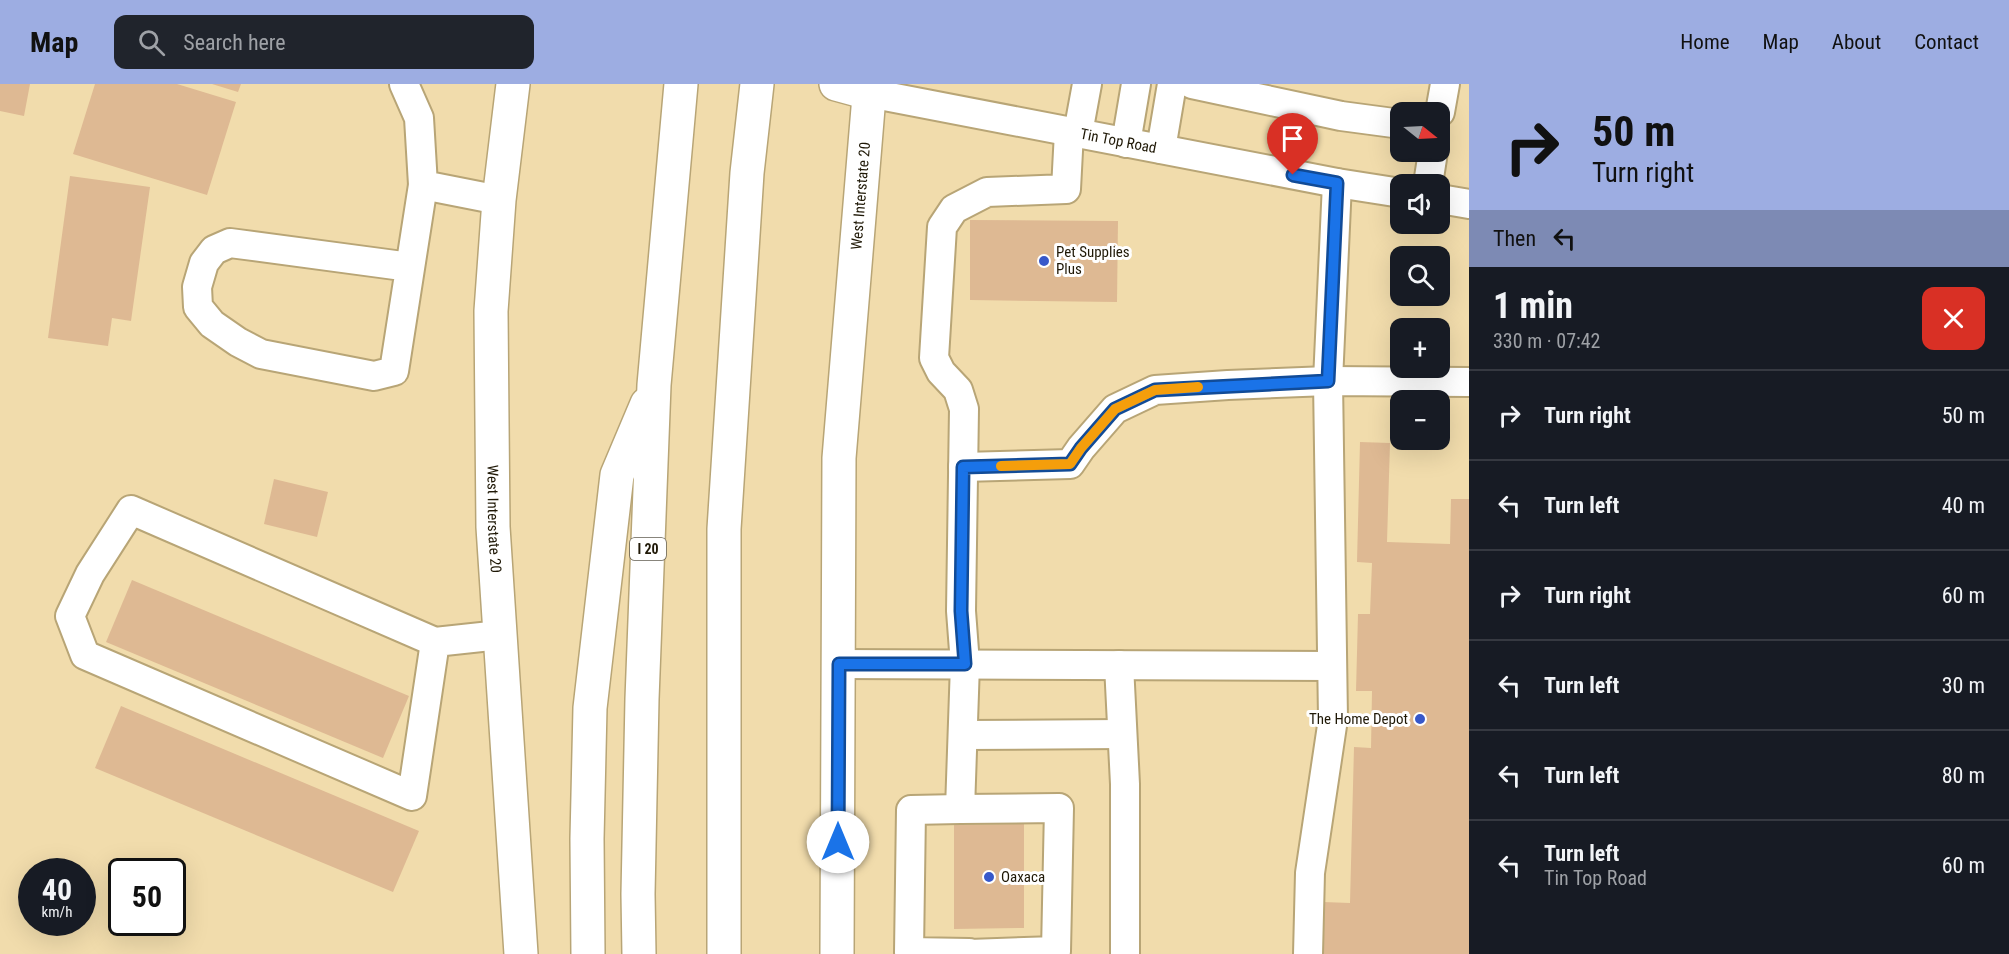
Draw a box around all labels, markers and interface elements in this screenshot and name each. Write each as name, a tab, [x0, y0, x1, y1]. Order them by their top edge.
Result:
search box	[114, 15, 534, 69]
text: Map	[30, 26, 78, 59]
icon: search	[135, 26, 168, 59]
text: Search here	[183, 30, 286, 55]
text: Home	[1680, 30, 1730, 54]
text: Map	[1763, 30, 1799, 54]
text: About	[1832, 30, 1881, 54]
text: Contact	[1914, 30, 1979, 54]
north arrow	[1390, 102, 1450, 162]
map controls	[1390, 102, 1450, 450]
text: 50 m	[1592, 107, 1675, 156]
icon: right	[1493, 108, 1571, 186]
pin	[1267, 113, 1318, 175]
icon: arrive	[1276, 122, 1309, 155]
street label: Tin Top Road	[1079, 125, 1158, 157]
street label: West Interstate 20	[847, 141, 874, 251]
text: Turn right	[1592, 157, 1694, 189]
button: sound	[1390, 174, 1450, 234]
icon: left	[1548, 222, 1581, 255]
text: Then	[1493, 226, 1536, 251]
place label: Pet Supplies Plus	[1056, 243, 1130, 278]
button: search	[1390, 246, 1450, 306]
marker: Pet Supplies Plus	[1037, 254, 1051, 268]
text: 1 min	[1493, 285, 1573, 327]
button: close	[1922, 287, 1985, 350]
button: +	[1390, 318, 1450, 378]
text: 330 m · 07:42	[1493, 329, 1600, 353]
button: −	[1390, 390, 1450, 450]
icon: right	[1493, 399, 1526, 432]
text: Turn right	[1544, 403, 1631, 428]
text: 50 m	[1942, 403, 1985, 428]
street label: West Interstate 20	[483, 465, 505, 573]
icon: left	[1493, 489, 1526, 522]
text: Turn left	[1544, 493, 1619, 518]
text: 40 m	[1942, 493, 1985, 518]
road number: I 20	[630, 538, 666, 560]
icon: right	[1493, 579, 1526, 612]
text: Turn right	[1544, 583, 1631, 608]
text: 60 m	[1942, 583, 1985, 608]
icon: left	[1493, 669, 1526, 702]
text: Turn left	[1544, 673, 1619, 698]
text: 30 m	[1942, 673, 1985, 698]
place label: The Home Depot	[1309, 710, 1408, 728]
marker: The Home Depot	[1413, 712, 1427, 726]
icon: left	[1493, 759, 1526, 792]
text: Turn left	[1544, 763, 1619, 788]
text: 80 m	[1942, 763, 1985, 788]
position arrow	[806, 810, 870, 874]
text: Turn left	[1544, 841, 1619, 866]
icon: left	[1493, 849, 1526, 882]
text: 60 m	[1942, 853, 1985, 878]
speed limit sign: 50	[108, 858, 186, 936]
text: Tin Top Road	[1544, 866, 1647, 890]
place label: Oaxaca	[1001, 868, 1045, 886]
marker: Oaxaca	[982, 870, 996, 884]
text: 40	[42, 872, 72, 907]
text: km/h	[42, 903, 72, 921]

